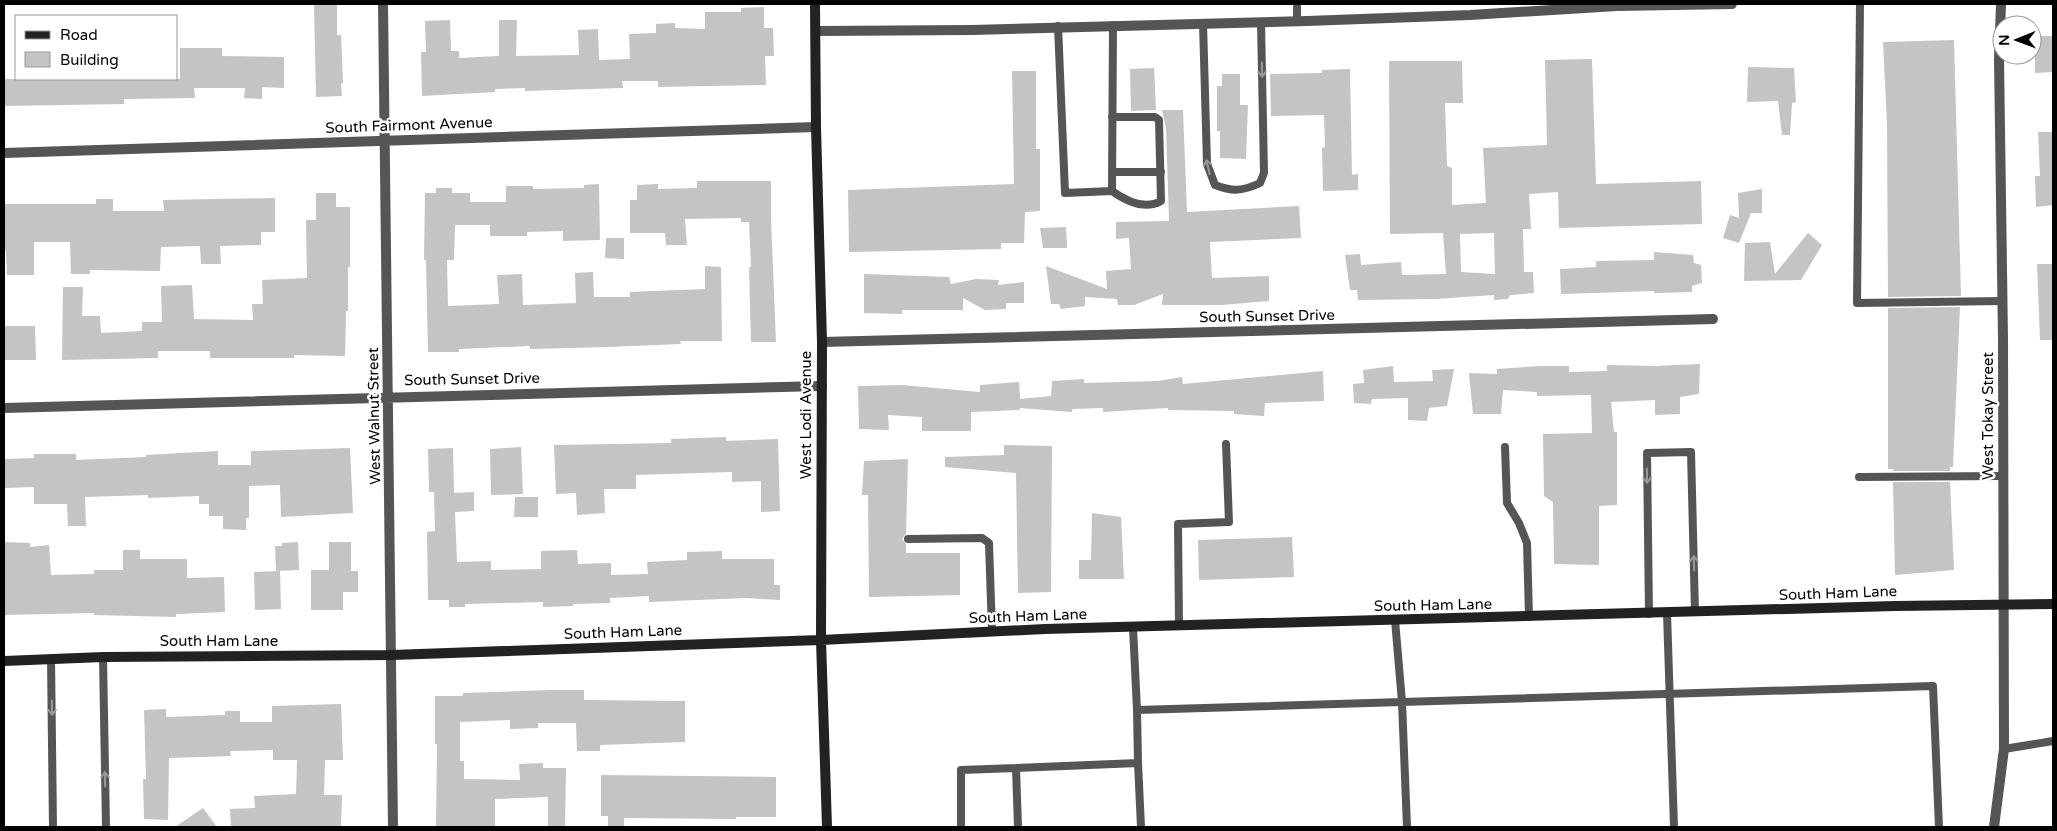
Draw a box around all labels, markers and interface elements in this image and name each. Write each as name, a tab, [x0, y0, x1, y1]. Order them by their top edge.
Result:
legend	[15, 15, 178, 80]
north arrow	[1992, 15, 2042, 65]
text: Road	[60, 26, 98, 44]
text: N	[1996, 34, 2013, 46]
text: Building	[60, 51, 119, 69]
one-way arrow	[1257, 62, 1267, 78]
street label: South Fairmont Avenue	[325, 113, 493, 137]
one-way arrow	[1203, 160, 1212, 176]
street label: South Sunset Drive	[1199, 306, 1335, 326]
street label: West Walnut Street	[364, 347, 384, 485]
street label: West Lodi Avenue	[797, 351, 815, 479]
street label: West Tokay Street	[1979, 352, 1997, 480]
street label: South Sunset Drive	[404, 369, 540, 389]
one-way arrow	[1642, 468, 1652, 484]
one-way arrow	[1689, 556, 1699, 572]
street label: South Ham Lane	[1779, 582, 1897, 604]
street label: South Ham Lane	[1374, 595, 1492, 615]
street label: South Ham Lane	[969, 605, 1087, 627]
street label: South Ham Lane	[564, 621, 682, 643]
street label: South Ham Lane	[160, 632, 278, 650]
one-way arrow	[47, 700, 56, 716]
one-way arrow	[100, 771, 110, 787]

